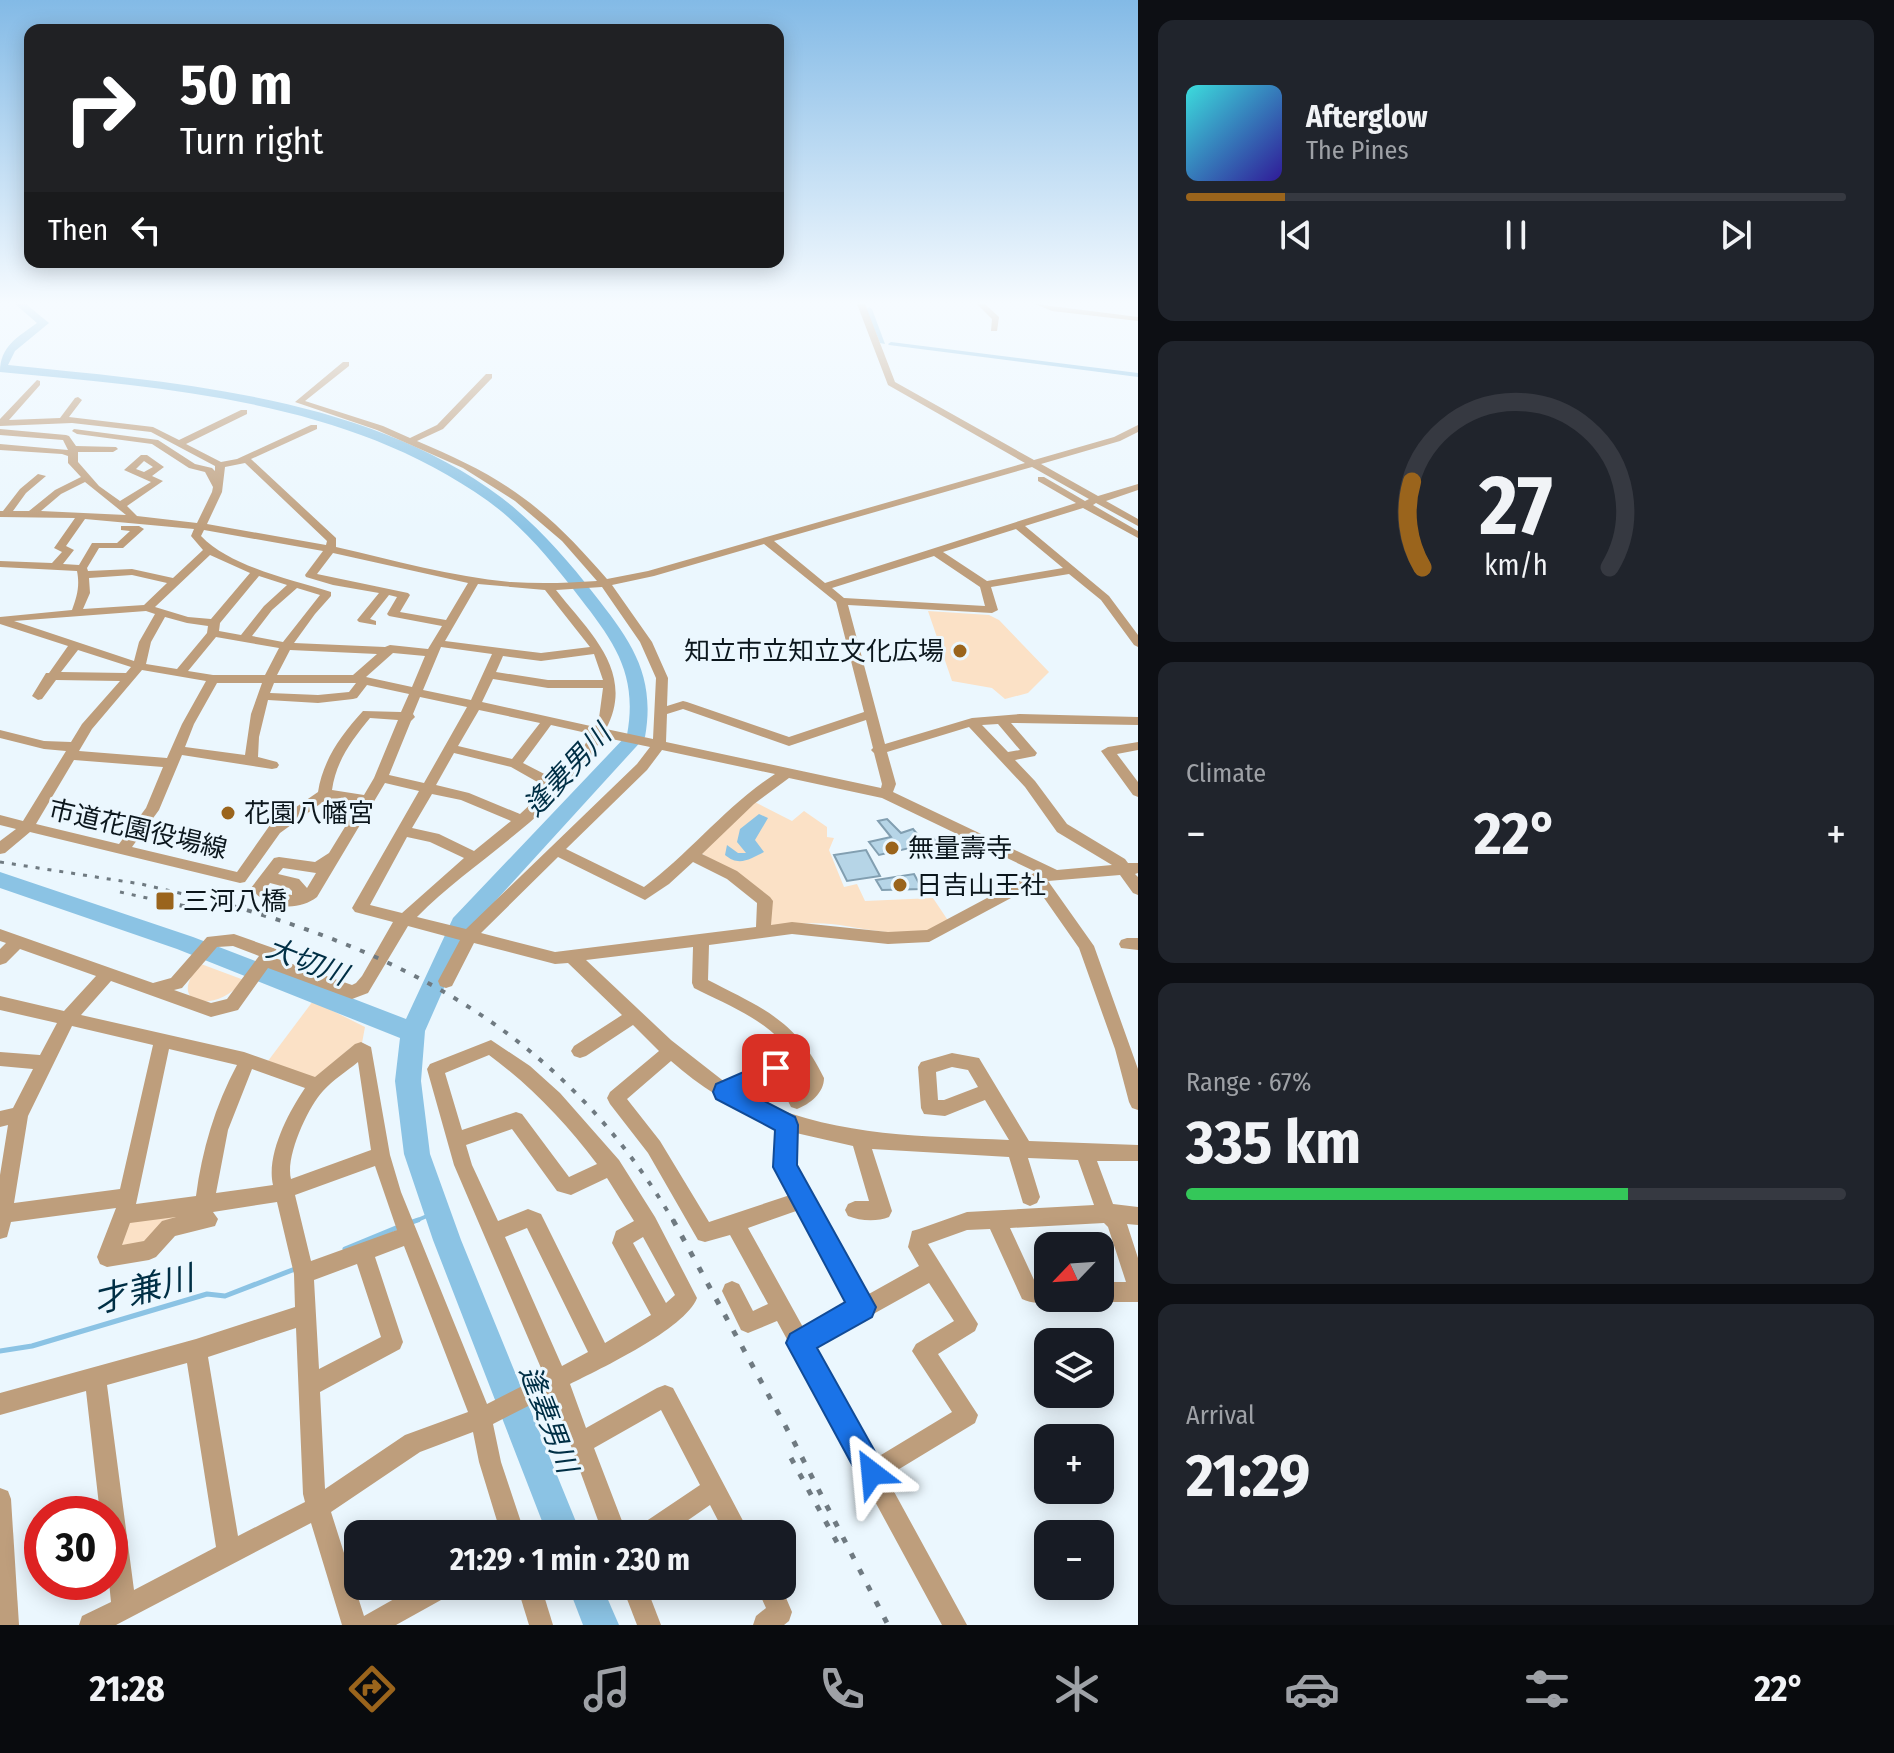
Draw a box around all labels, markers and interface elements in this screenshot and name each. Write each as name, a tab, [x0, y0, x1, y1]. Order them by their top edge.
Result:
text: 50 m	[180, 52, 292, 119]
icon: right	[48, 56, 152, 160]
text: Afterglow	[1306, 99, 1428, 135]
text: Turn right	[180, 120, 323, 164]
text: The Pines	[1306, 135, 1409, 166]
icon: left	[124, 208, 168, 252]
text: Then	[48, 212, 108, 248]
icon: previous	[1274, 213, 1318, 257]
icon: pause	[1494, 213, 1538, 257]
icon: next	[1714, 213, 1758, 257]
text: 27	[1478, 455, 1553, 555]
text: km/h	[1484, 548, 1548, 583]
place label: 知立市立知立文化広場	[684, 636, 944, 667]
marker: 知立市立知立文化広場	[951, 642, 969, 660]
water label: 逢妻男川	[517, 716, 620, 823]
text: Climate	[1186, 758, 1266, 789]
street label: 市道花園役場線	[46, 794, 230, 865]
place label: 花園八幡宮	[244, 798, 374, 829]
text: 22°	[1474, 798, 1558, 870]
marker: 花園八幡宮	[219, 804, 237, 822]
text: −	[1186, 808, 1206, 861]
text: +	[1826, 808, 1846, 861]
place label: 無量壽寺	[908, 833, 1012, 864]
marker: 無量壽寺	[883, 839, 901, 857]
place label: 日吉山王社	[916, 870, 1046, 901]
marker: 日吉山王社	[891, 876, 909, 894]
place label: 三河八橋	[183, 886, 287, 917]
marker: 三河八橋	[154, 890, 176, 912]
water label: 大切川	[262, 931, 355, 993]
pin	[742, 1034, 810, 1102]
icon: arrive	[754, 1046, 798, 1090]
text: Range · 67%	[1186, 1067, 1311, 1098]
text: 335 km	[1186, 1107, 1361, 1179]
north arrow	[1034, 1232, 1114, 1312]
map controls	[1034, 1232, 1114, 1600]
water label: 才兼川	[89, 1257, 200, 1322]
button: layers	[1034, 1328, 1114, 1408]
water label: 逢妻男川	[513, 1361, 585, 1480]
text: Arrival	[1186, 1400, 1255, 1431]
button: +	[1034, 1424, 1114, 1504]
position arrow	[830, 1431, 914, 1515]
text: 21:29	[1186, 1440, 1310, 1512]
speed limit sign: 30	[24, 1496, 128, 1600]
button: −	[1034, 1520, 1114, 1600]
text: 21:29 · 1 min · 230 m	[450, 1542, 690, 1578]
icon: directions	[344, 1661, 400, 1717]
icon: music	[579, 1661, 635, 1717]
icon: phone	[814, 1661, 870, 1717]
icon: climate	[1049, 1661, 1105, 1717]
icon: car	[1284, 1661, 1340, 1717]
icon: filters	[1519, 1661, 1575, 1717]
text: 21:28	[90, 1667, 165, 1711]
text: 22°	[1754, 1667, 1804, 1711]

